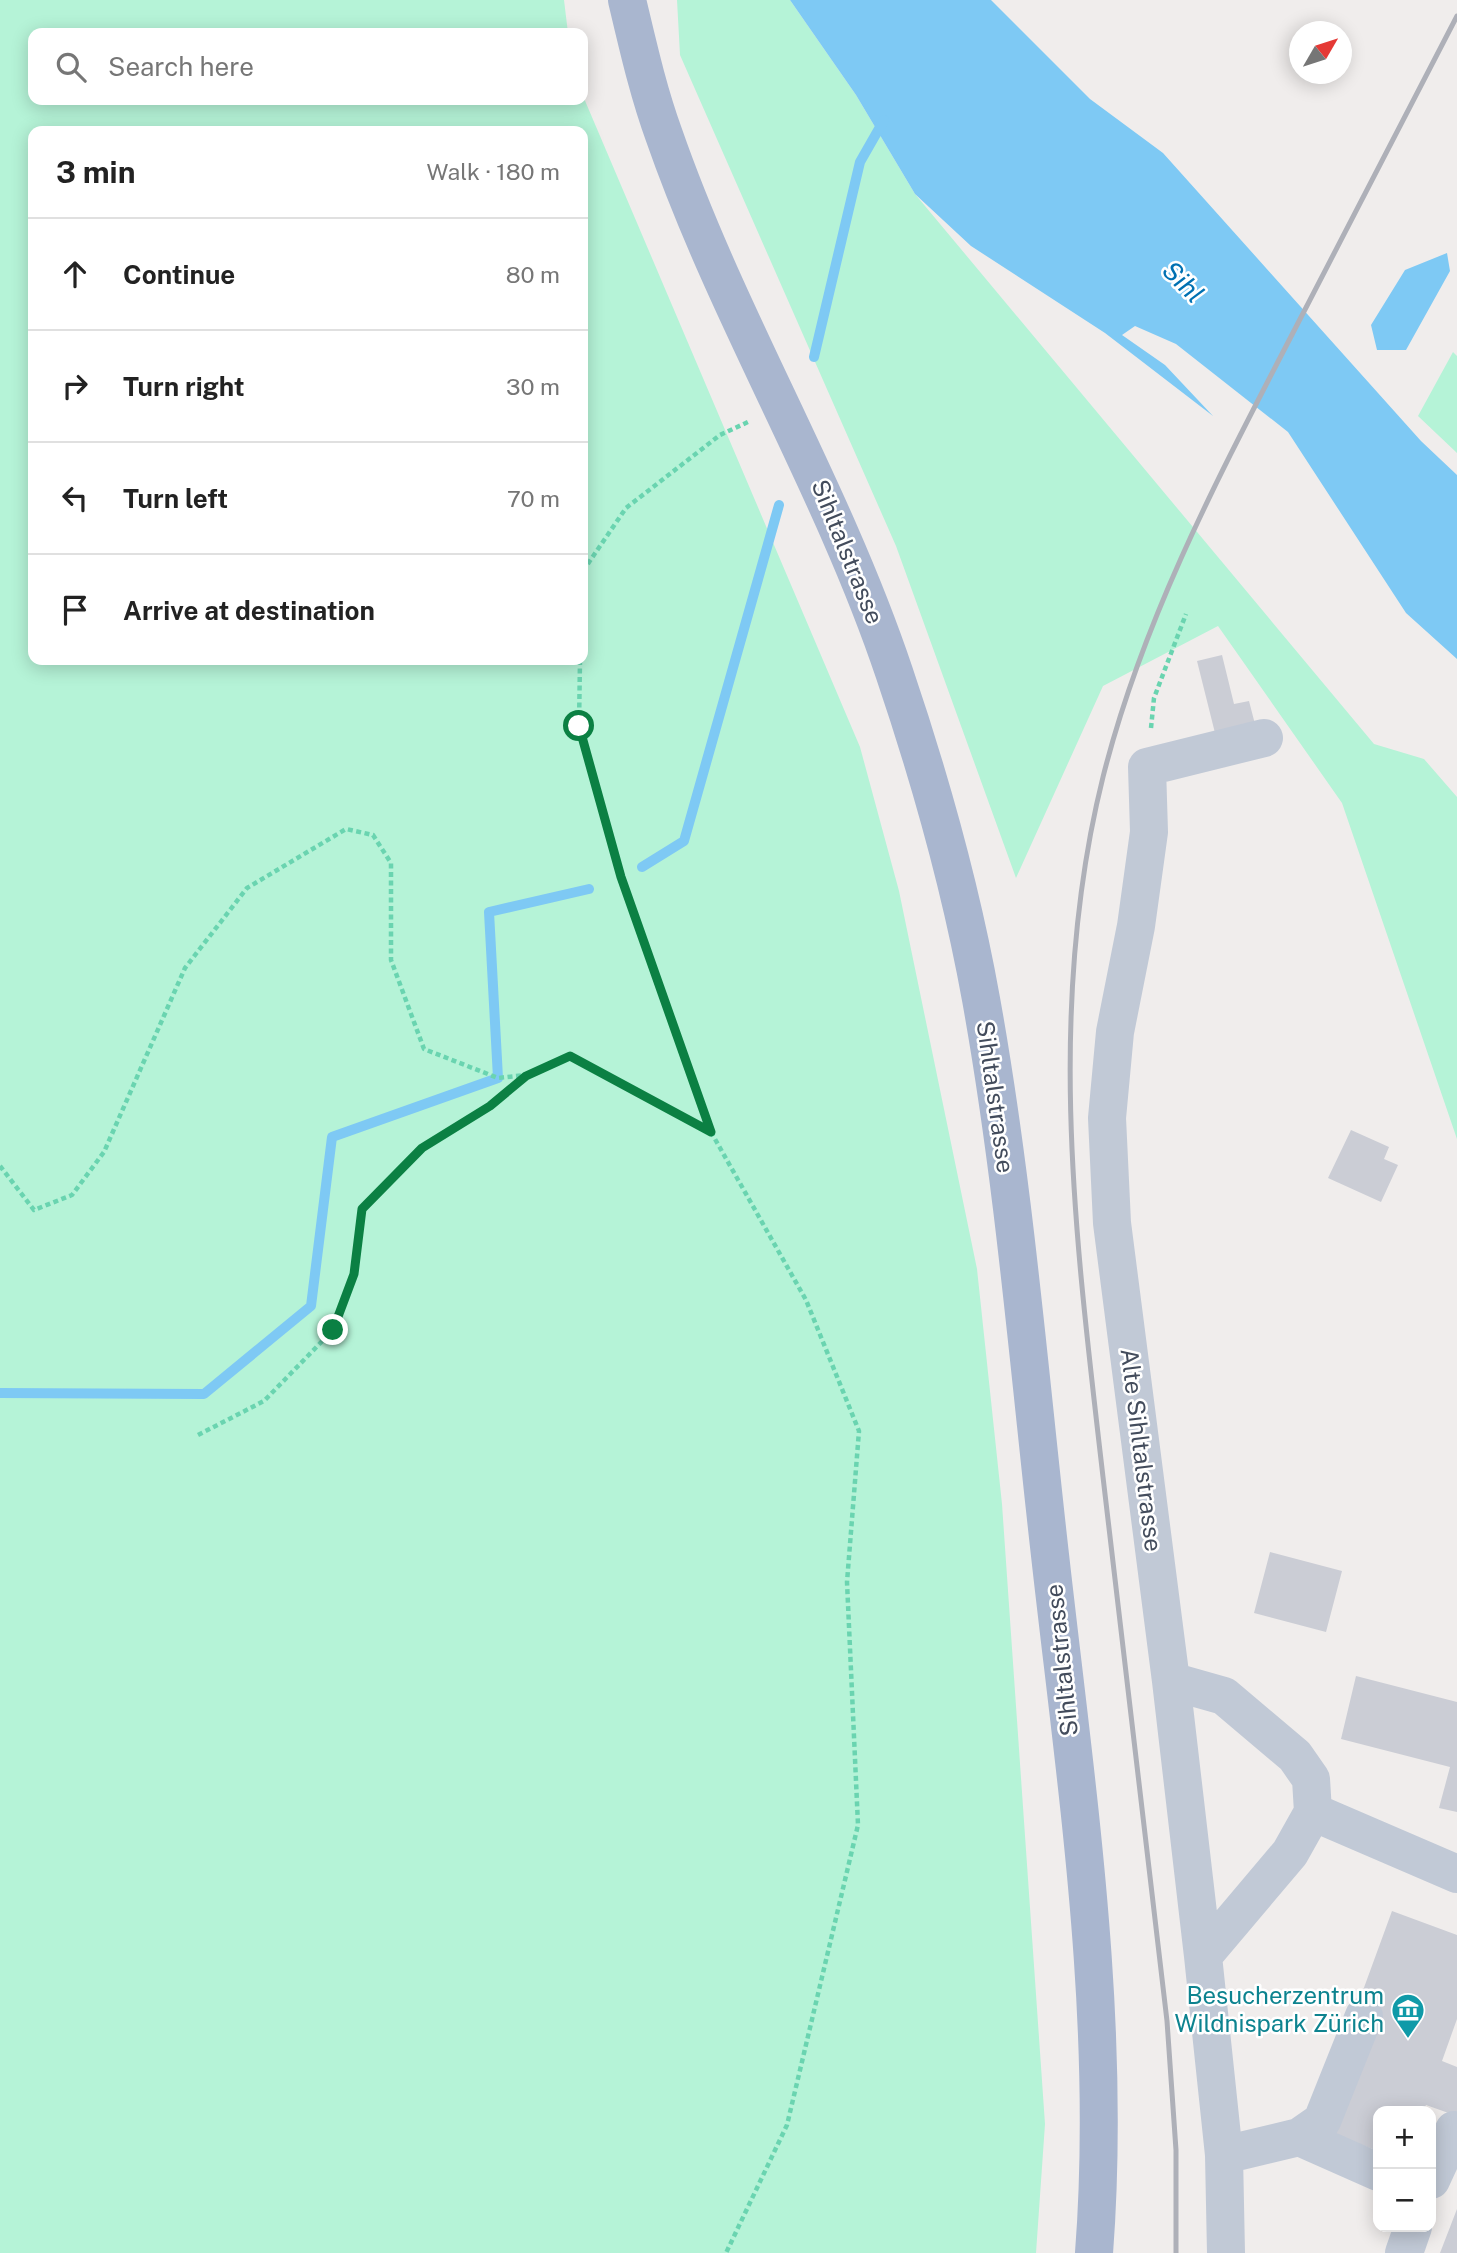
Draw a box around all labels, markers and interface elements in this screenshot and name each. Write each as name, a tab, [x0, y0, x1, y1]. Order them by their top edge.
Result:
north arrow	[1289, 21, 1352, 84]
search box	[28, 28, 588, 105]
icon: search	[52, 48, 90, 86]
text: Search here	[108, 51, 254, 82]
text: 3 min	[56, 154, 135, 190]
text: Walk · 180 m	[427, 158, 560, 185]
water label: Sihl	[1156, 254, 1211, 309]
icon: ahead	[56, 255, 94, 293]
text: Continue	[123, 259, 235, 290]
text: 80 m	[506, 261, 560, 288]
icon: right	[56, 367, 94, 405]
text: Turn right	[123, 371, 245, 402]
text: 30 m	[506, 373, 560, 400]
street label: Sihltalstrasse	[806, 475, 890, 628]
icon: left	[56, 479, 94, 517]
text: Turn left	[123, 483, 228, 514]
text: 70 m	[507, 485, 560, 512]
icon: arrive	[56, 591, 94, 629]
text: Arrive at destination	[123, 595, 375, 626]
route start	[563, 710, 594, 741]
street label: Sihltalstrasse	[971, 1019, 1020, 1175]
route end	[317, 1314, 348, 1345]
street label: Alte Sihltalstrasse	[1116, 1347, 1168, 1553]
street label: Sihltalstrasse	[1039, 1583, 1083, 1738]
place label: Besucherzentrum Wildnispark Zürich	[1175, 1981, 1384, 2037]
museum icon: Besucherzentrum Wildnispark Zürich	[1389, 1991, 1427, 2040]
map controls	[1373, 2106, 1436, 2232]
button: +	[1373, 2106, 1436, 2169]
button: −	[1373, 2169, 1436, 2232]

